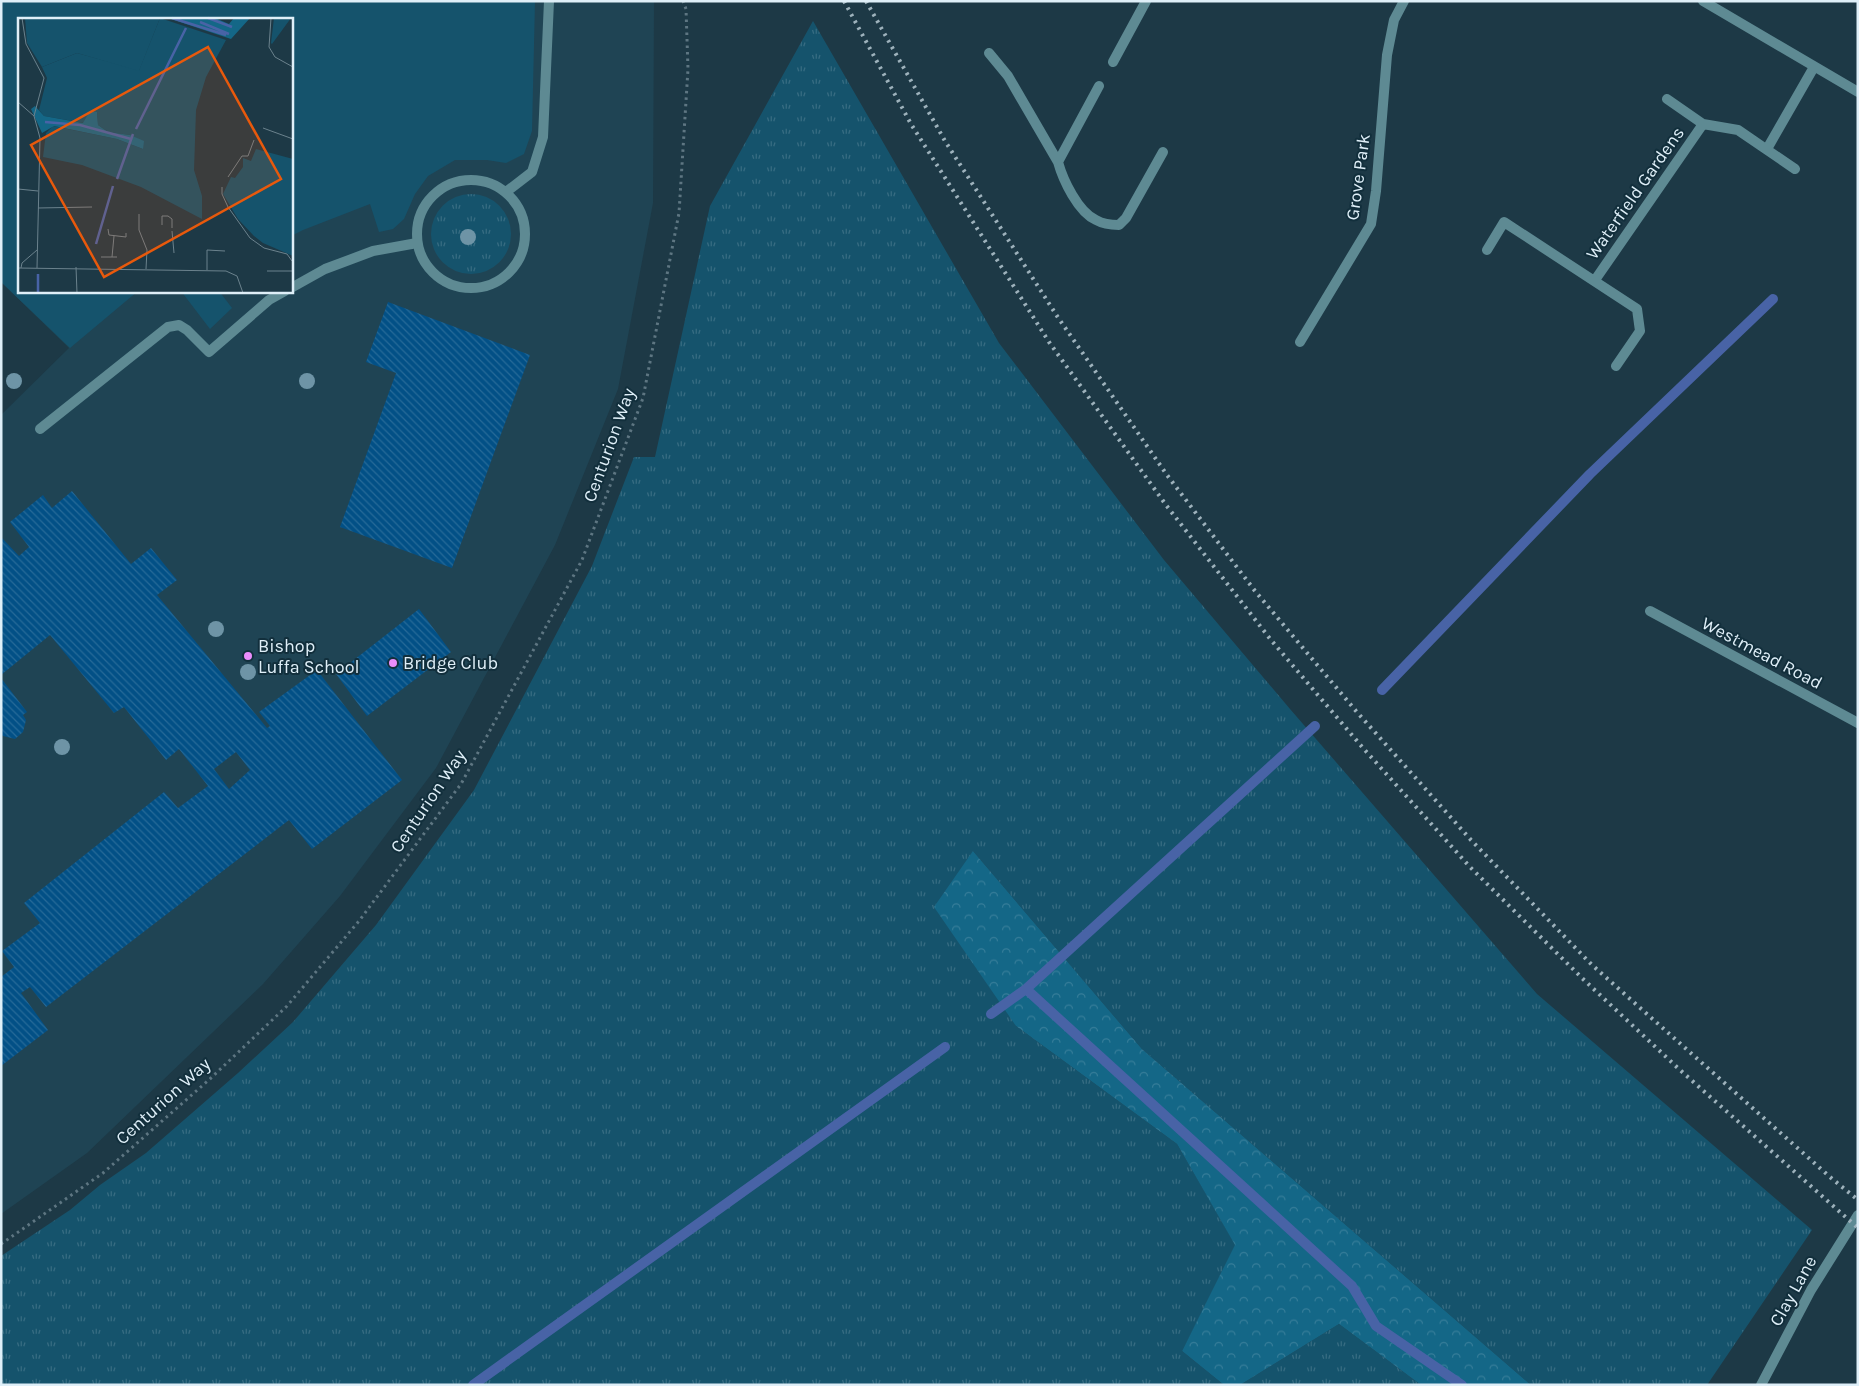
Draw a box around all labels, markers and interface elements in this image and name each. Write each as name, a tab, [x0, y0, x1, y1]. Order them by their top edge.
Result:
inset map	[18, 18, 292, 292]
street label: Waterfield Gardens	[1581, 122, 1689, 264]
street label: Grove Park	[1341, 132, 1375, 222]
street label: Centurion Way	[578, 385, 640, 505]
street label: Westmead Road	[1698, 612, 1826, 694]
place label: Bishop Luffa School	[258, 635, 360, 678]
marker: Bishop Luffa School	[242, 650, 254, 662]
place label: Bridge Club	[403, 652, 498, 674]
marker: Bridge Club	[387, 657, 399, 669]
street label: Centurion Way	[385, 745, 471, 857]
street label: Centurion Way	[111, 1052, 215, 1149]
street label: Clay Lane	[1765, 1252, 1821, 1330]

